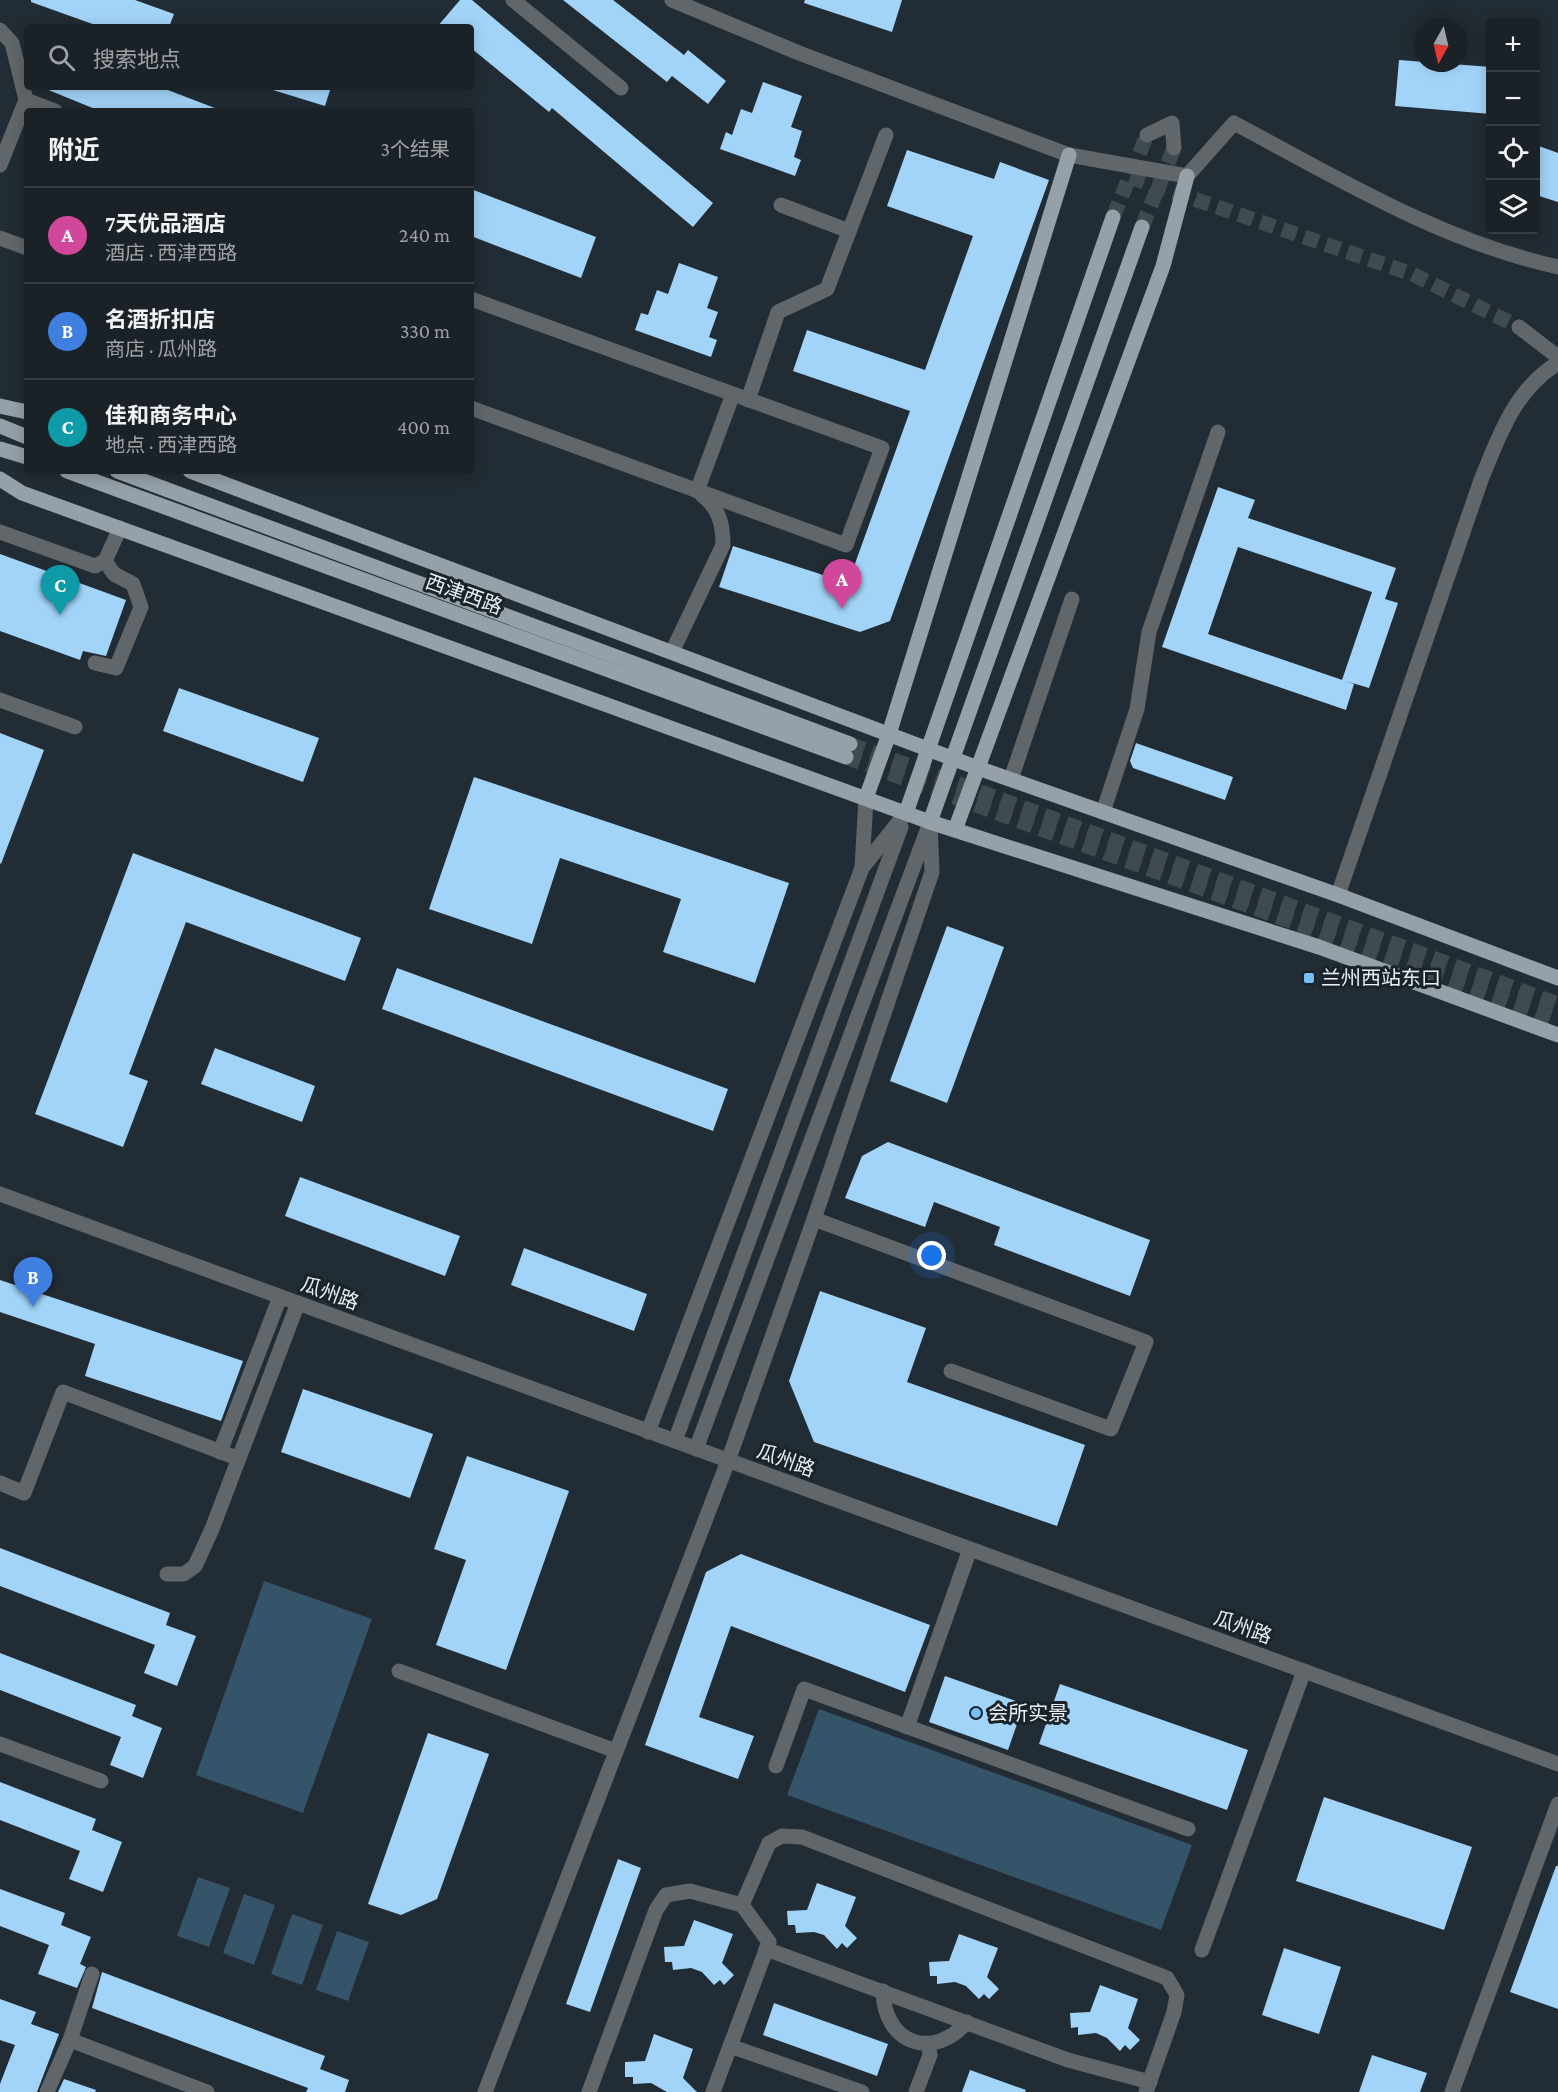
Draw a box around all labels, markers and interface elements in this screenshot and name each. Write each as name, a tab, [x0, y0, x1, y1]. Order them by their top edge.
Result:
north arrow	[1414, 18, 1468, 72]
map controls	[1486, 18, 1540, 234]
button: +	[1486, 18, 1540, 72]
search box	[24, 24, 474, 90]
icon: search	[45, 41, 78, 74]
text: 搜索地点	[93, 47, 181, 72]
button: −	[1486, 72, 1540, 126]
button: locate	[1486, 126, 1540, 180]
text: 附近	[48, 136, 100, 165]
text: 3个结果	[381, 138, 450, 160]
button: layers	[1486, 180, 1540, 234]
text: 7天优品酒店	[105, 211, 226, 236]
text: A	[62, 224, 73, 246]
text: 240 m	[399, 224, 450, 246]
text: 酒店 · 西津西路	[105, 242, 237, 264]
text: 名酒折扣店	[105, 307, 215, 332]
text: B	[62, 320, 73, 342]
text: 330 m	[400, 320, 450, 342]
text: 商店 · 瓜州路	[105, 338, 217, 360]
text: 佳和商务中心	[105, 403, 237, 428]
text: C	[61, 416, 74, 438]
text: 400 m	[397, 416, 450, 438]
text: 地点 · 西津西路	[105, 434, 237, 456]
pin: A	[822, 560, 862, 609]
pin: C	[40, 566, 80, 615]
street label: 西津西路	[423, 570, 505, 618]
place label: 兰州西站东口	[1321, 967, 1441, 989]
marker: 兰州西站东口	[1302, 971, 1316, 985]
your location	[917, 1241, 946, 1270]
pin: B	[14, 1258, 52, 1307]
street label: 瓜州路	[298, 1272, 362, 1314]
street label: 瓜州路	[754, 1439, 818, 1481]
street label: 瓜州路	[1211, 1606, 1275, 1648]
place label: 会所实景	[988, 1702, 1068, 1724]
marker: 会所实景	[969, 1706, 983, 1720]

